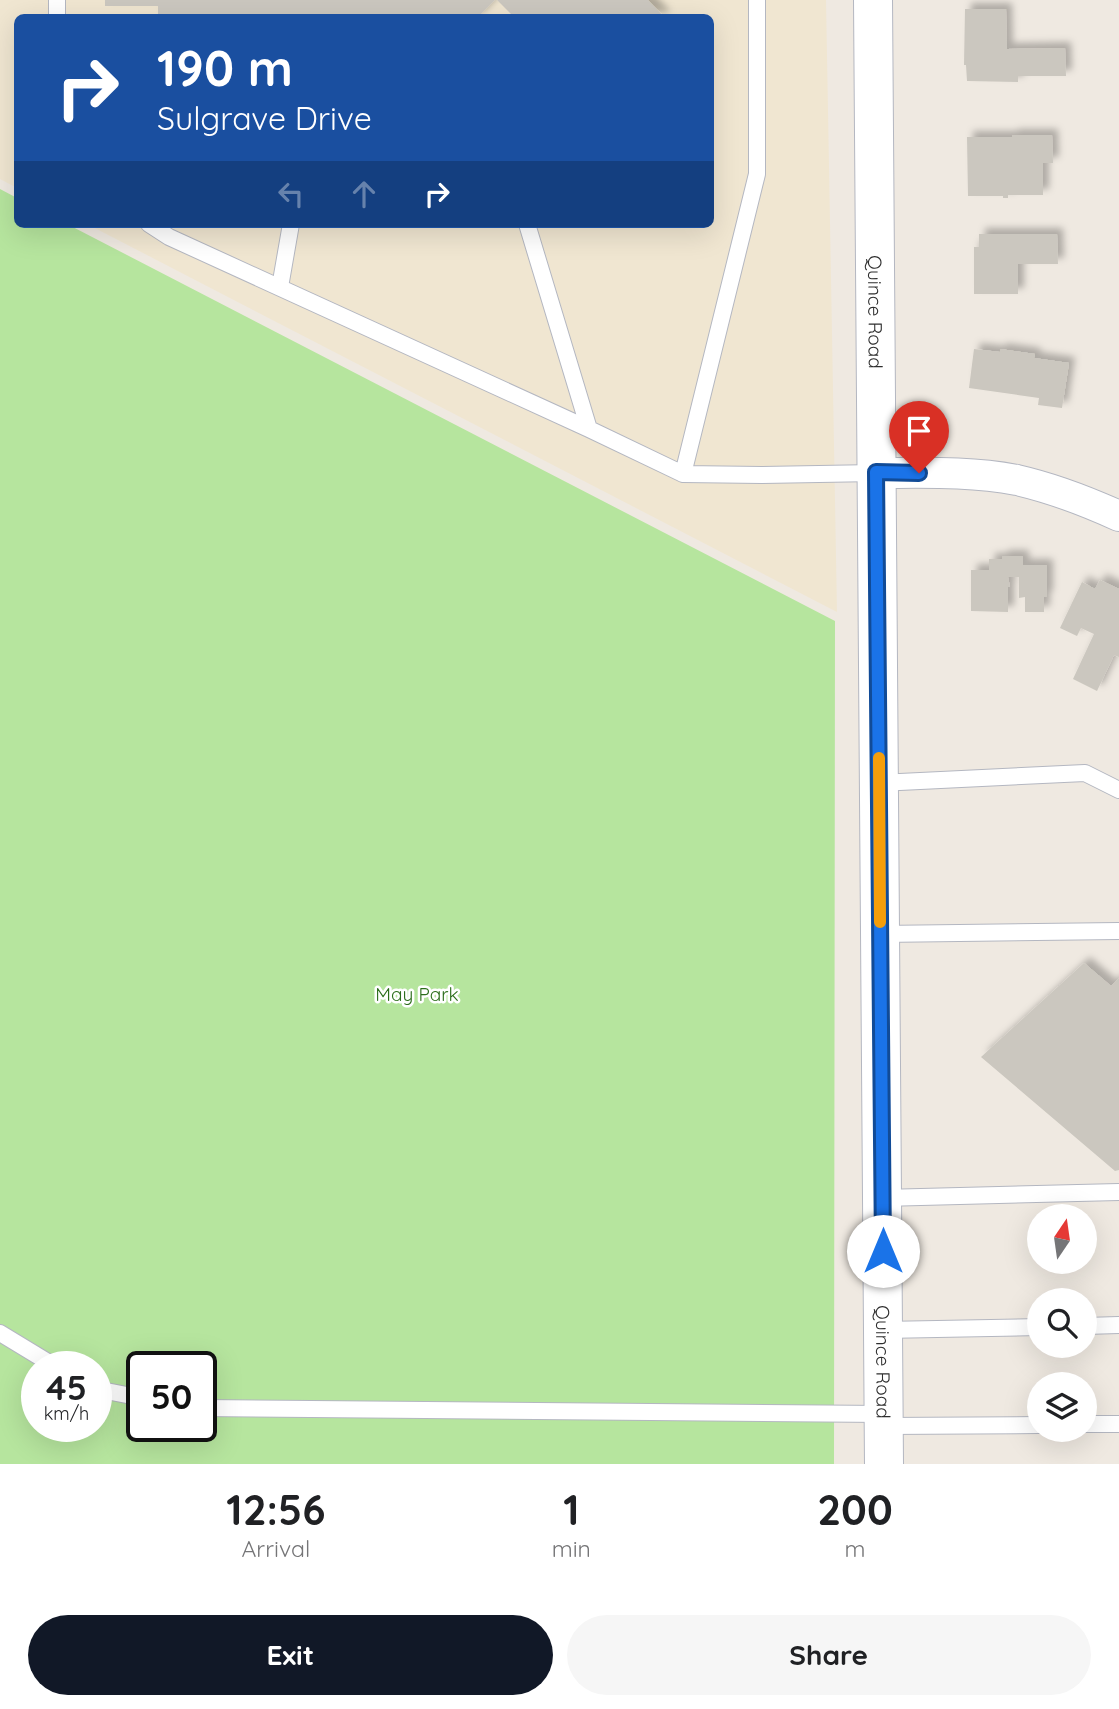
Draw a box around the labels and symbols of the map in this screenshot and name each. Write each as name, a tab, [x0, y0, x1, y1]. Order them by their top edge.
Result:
street label: Quince Road	[863, 255, 888, 369]
pin	[889, 401, 949, 473]
park label: May Park	[375, 982, 459, 1006]
north arrow	[1027, 1204, 1097, 1274]
position arrow	[846, 1214, 920, 1288]
street label: Quince Road	[871, 1305, 896, 1419]
speed limit sign: 50	[126, 1351, 217, 1442]

